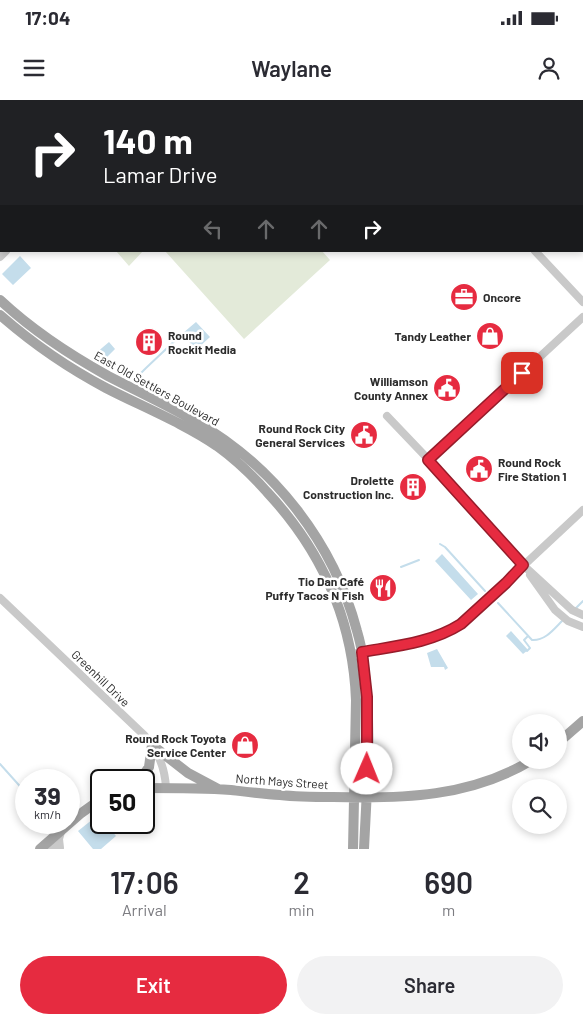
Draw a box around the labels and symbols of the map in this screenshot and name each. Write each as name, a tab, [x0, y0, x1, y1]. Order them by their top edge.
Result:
office icon: Oncore	[449, 282, 479, 312]
place label: Oncore	[483, 290, 521, 304]
shop icon: Tandy Leather	[475, 321, 505, 351]
building icon: Round Rockit Media	[134, 327, 164, 357]
place label: Round Rockit Media	[168, 328, 236, 356]
place label: Tandy Leather	[395, 329, 471, 343]
street label: East Old Settlers Boulevard	[92, 348, 222, 428]
pin	[501, 352, 543, 394]
public building icon: Williamson County Annex	[432, 373, 462, 403]
place label: Williamson County Annex	[354, 374, 429, 402]
public building icon: Round Rock City General Services	[349, 420, 379, 450]
place label: Round Rock City General Services	[255, 421, 345, 449]
public building icon: Round Rock Fire Station 1	[464, 454, 494, 484]
place label: Round Rock Fire Station 1	[498, 455, 567, 483]
building icon: Drolette Construction Inc.	[398, 472, 428, 502]
place label: Drolette Construction Inc.	[303, 473, 394, 501]
restaurant icon: Tio Dan Café Puffy Tacos N Fish	[368, 573, 398, 603]
place label: Tio Dan Café Puffy Tacos N Fish	[265, 574, 364, 602]
street label: Greenhill Drive	[69, 647, 133, 709]
shop icon: Round Rock Toyota Service Center	[230, 730, 260, 760]
place label: Round Rock Toyota Service Center	[125, 731, 226, 759]
position arrow	[340, 742, 392, 794]
speed limit sign: 50	[90, 769, 155, 834]
street label: North Mays Street	[235, 771, 329, 791]

